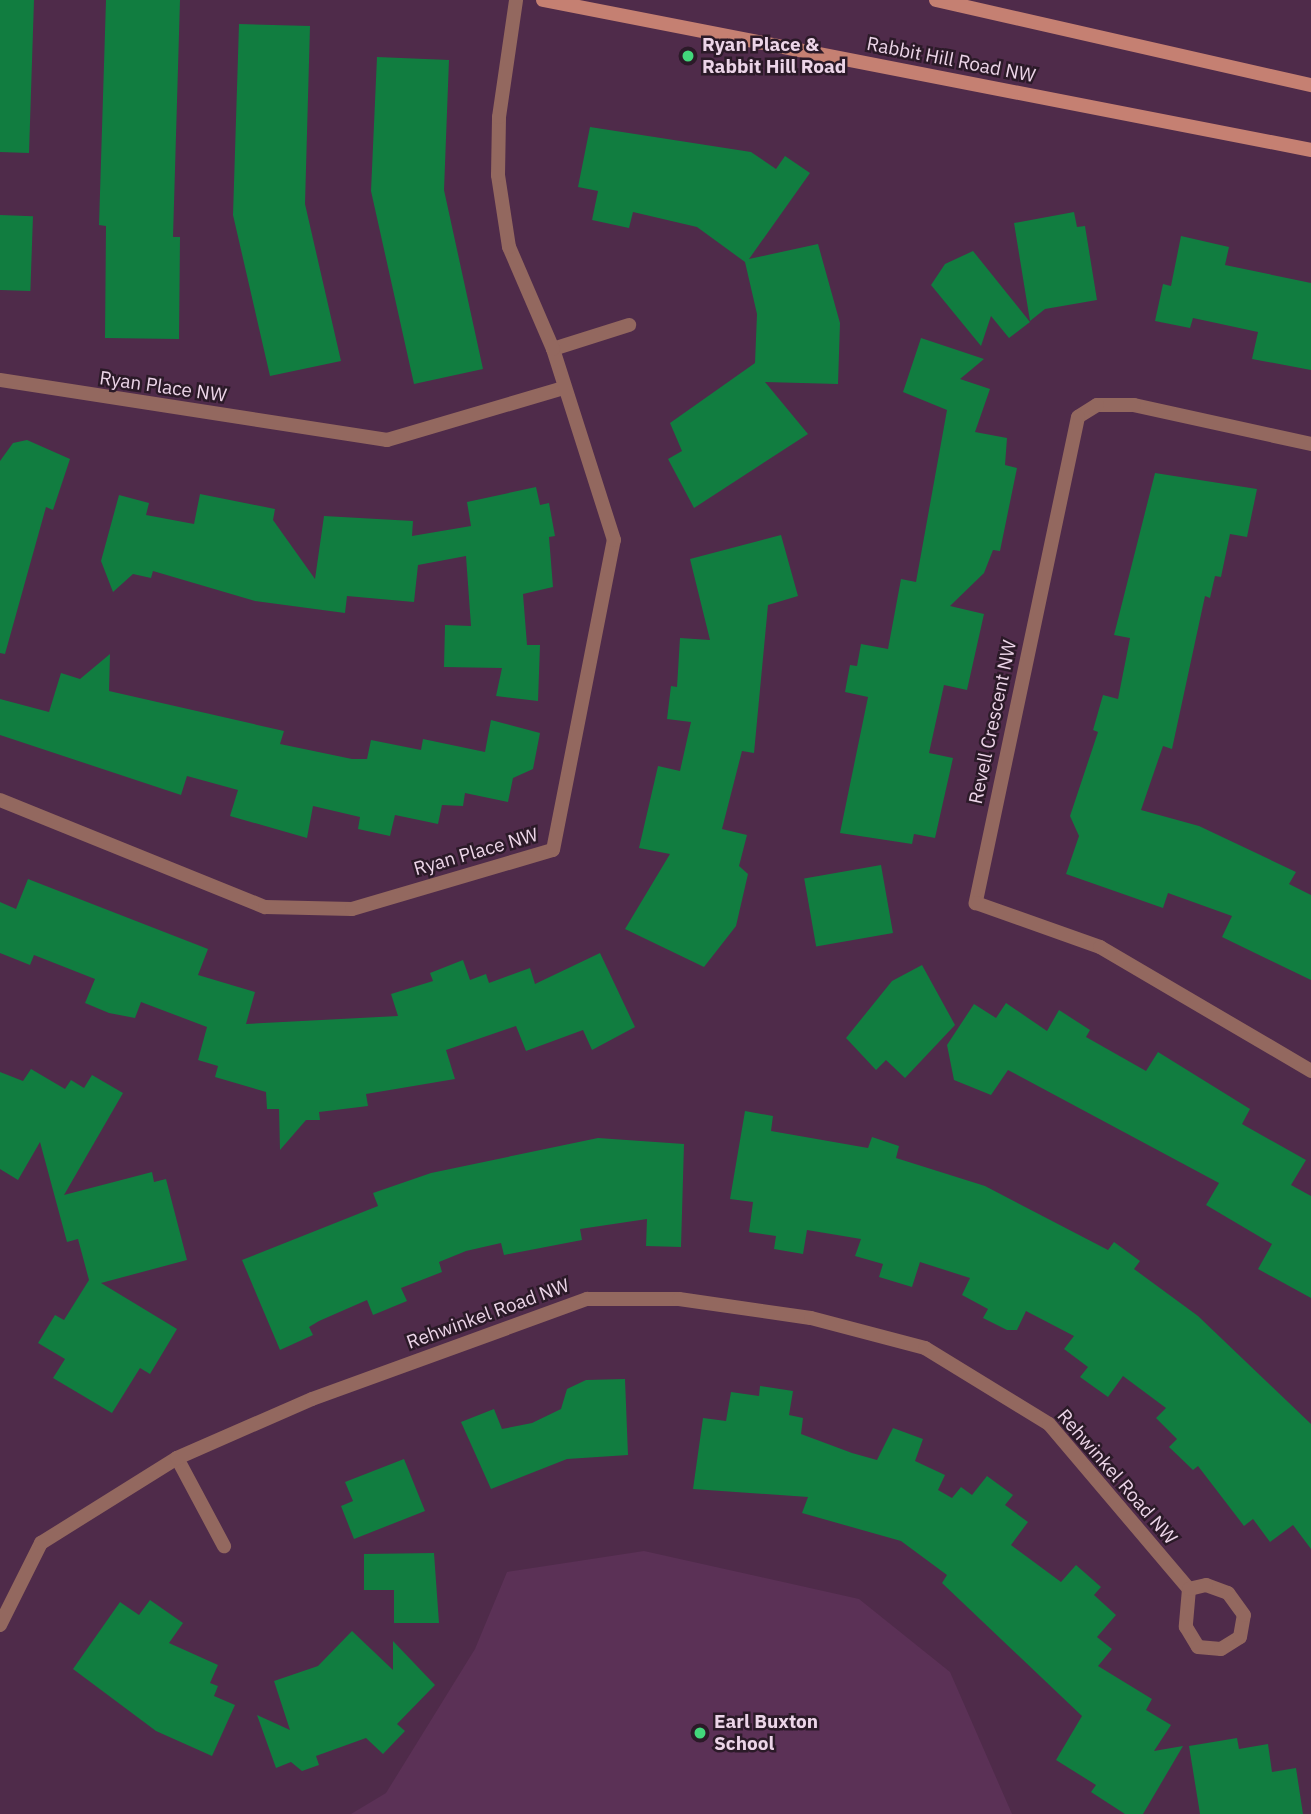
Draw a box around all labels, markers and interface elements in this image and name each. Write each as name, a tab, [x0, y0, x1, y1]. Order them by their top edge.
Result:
street label: Rabbit Hill Road NW	[865, 32, 1037, 88]
place label: Ryan Place & Rabbit Hill Road	[702, 34, 846, 78]
marker: Ryan Place & Rabbit Hill Road	[680, 48, 696, 64]
street label: Ryan Place NW	[98, 367, 228, 407]
street label: Revell Crescent NW	[964, 638, 1022, 806]
street label: Ryan Place NW	[411, 823, 541, 881]
street label: Rehwinkel Road NW	[404, 1274, 572, 1354]
street label: Rehwinkel Road NW	[1052, 1405, 1182, 1549]
place label: Earl Buxton School	[714, 1711, 818, 1755]
marker: Earl Buxton School	[692, 1725, 708, 1741]

